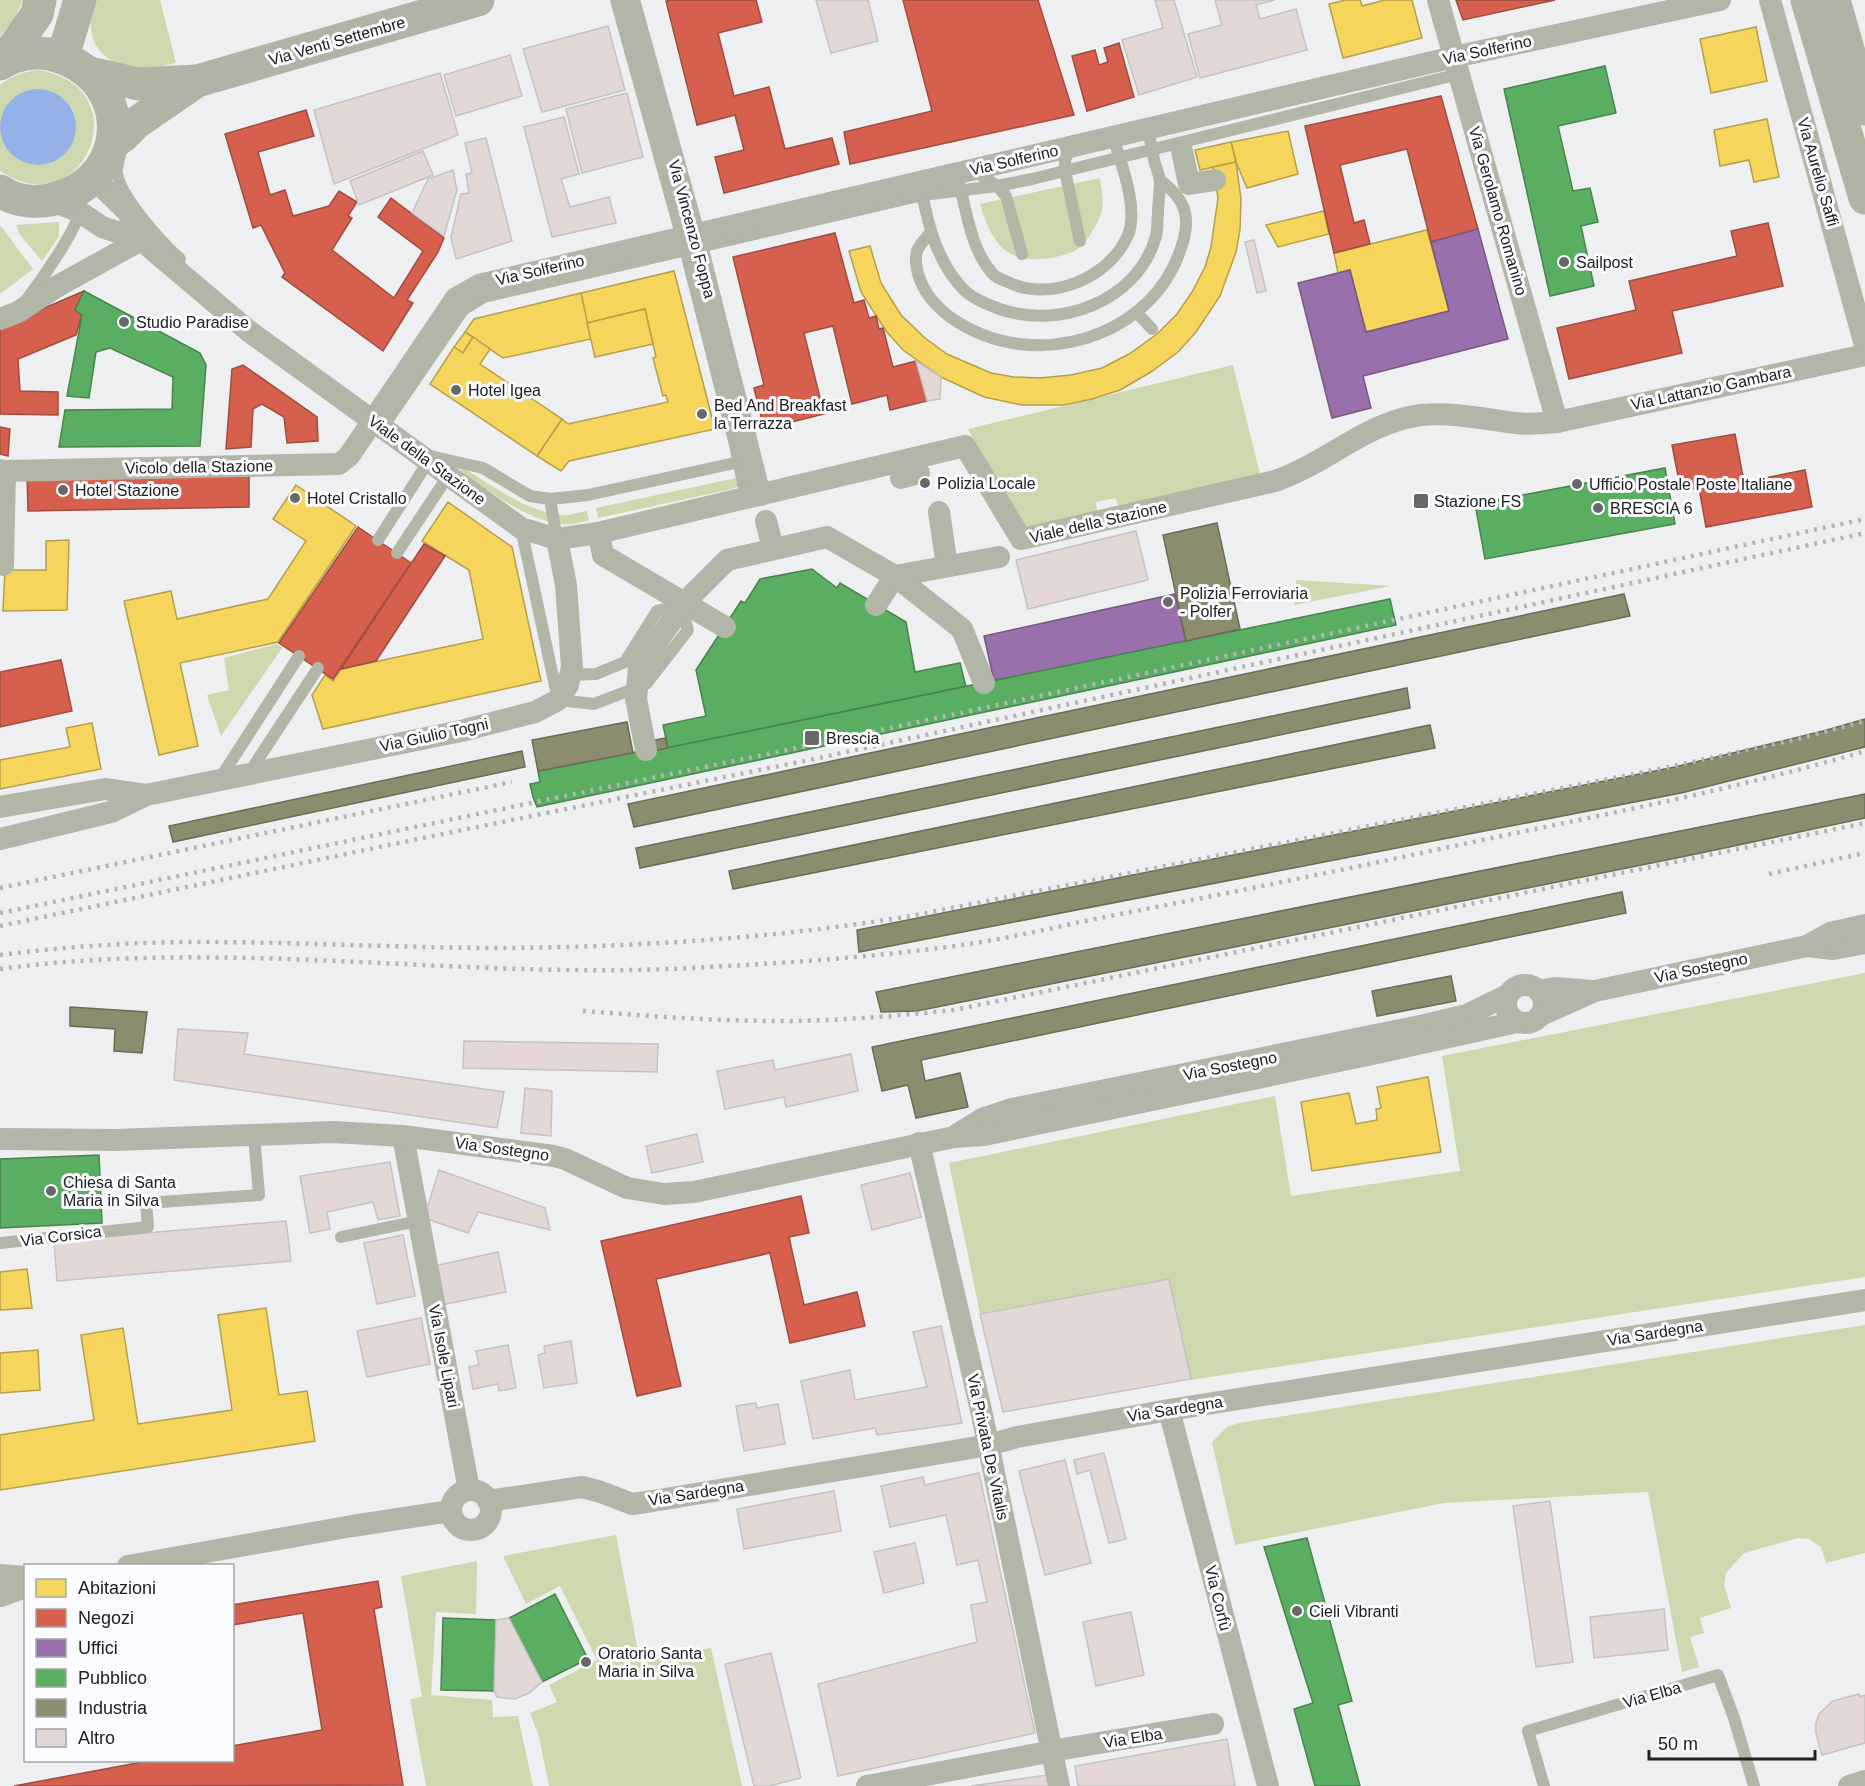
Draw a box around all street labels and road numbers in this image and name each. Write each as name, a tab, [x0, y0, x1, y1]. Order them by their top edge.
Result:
street label: Via Venti Settembre	[267, 13, 407, 69]
street label: Via Solferino	[1441, 32, 1533, 68]
street label: Via Aurelio Saffi	[1794, 116, 1842, 228]
street label: Via Gerolamo Romanino	[1466, 125, 1530, 298]
street label: Via Solferino	[968, 142, 1060, 178]
street label: Via Vincenzo Foppa	[665, 158, 719, 300]
street label: Via Solferino	[494, 252, 586, 288]
street label: Via Lattanzio Gambara	[1629, 363, 1793, 413]
street label: Viale della Stazione	[365, 412, 489, 508]
street label: Vicolo della Stazione	[125, 457, 273, 477]
street label: Viale della Stazione	[1028, 498, 1168, 546]
street label: Via Giulio Togni	[378, 715, 490, 755]
street label: Via Sostegno	[1653, 950, 1749, 986]
street label: Via Sostegno	[1182, 1049, 1278, 1083]
street label: Via Sostegno	[454, 1134, 550, 1164]
street label: Via Corsica	[20, 1223, 103, 1249]
street label: Via Isole Lipari	[426, 1303, 462, 1409]
street label: Via Sardegna	[1606, 1317, 1704, 1349]
street label: Via Privata De Vitalis	[964, 1372, 1012, 1522]
street label: Via Sardegna	[1126, 1393, 1224, 1425]
street label: Via Sardegna	[647, 1477, 745, 1509]
street label: Via Corfù	[1202, 1564, 1234, 1632]
street label: Via Elba	[1621, 1679, 1683, 1711]
street label: Via Elba	[1102, 1725, 1164, 1751]

